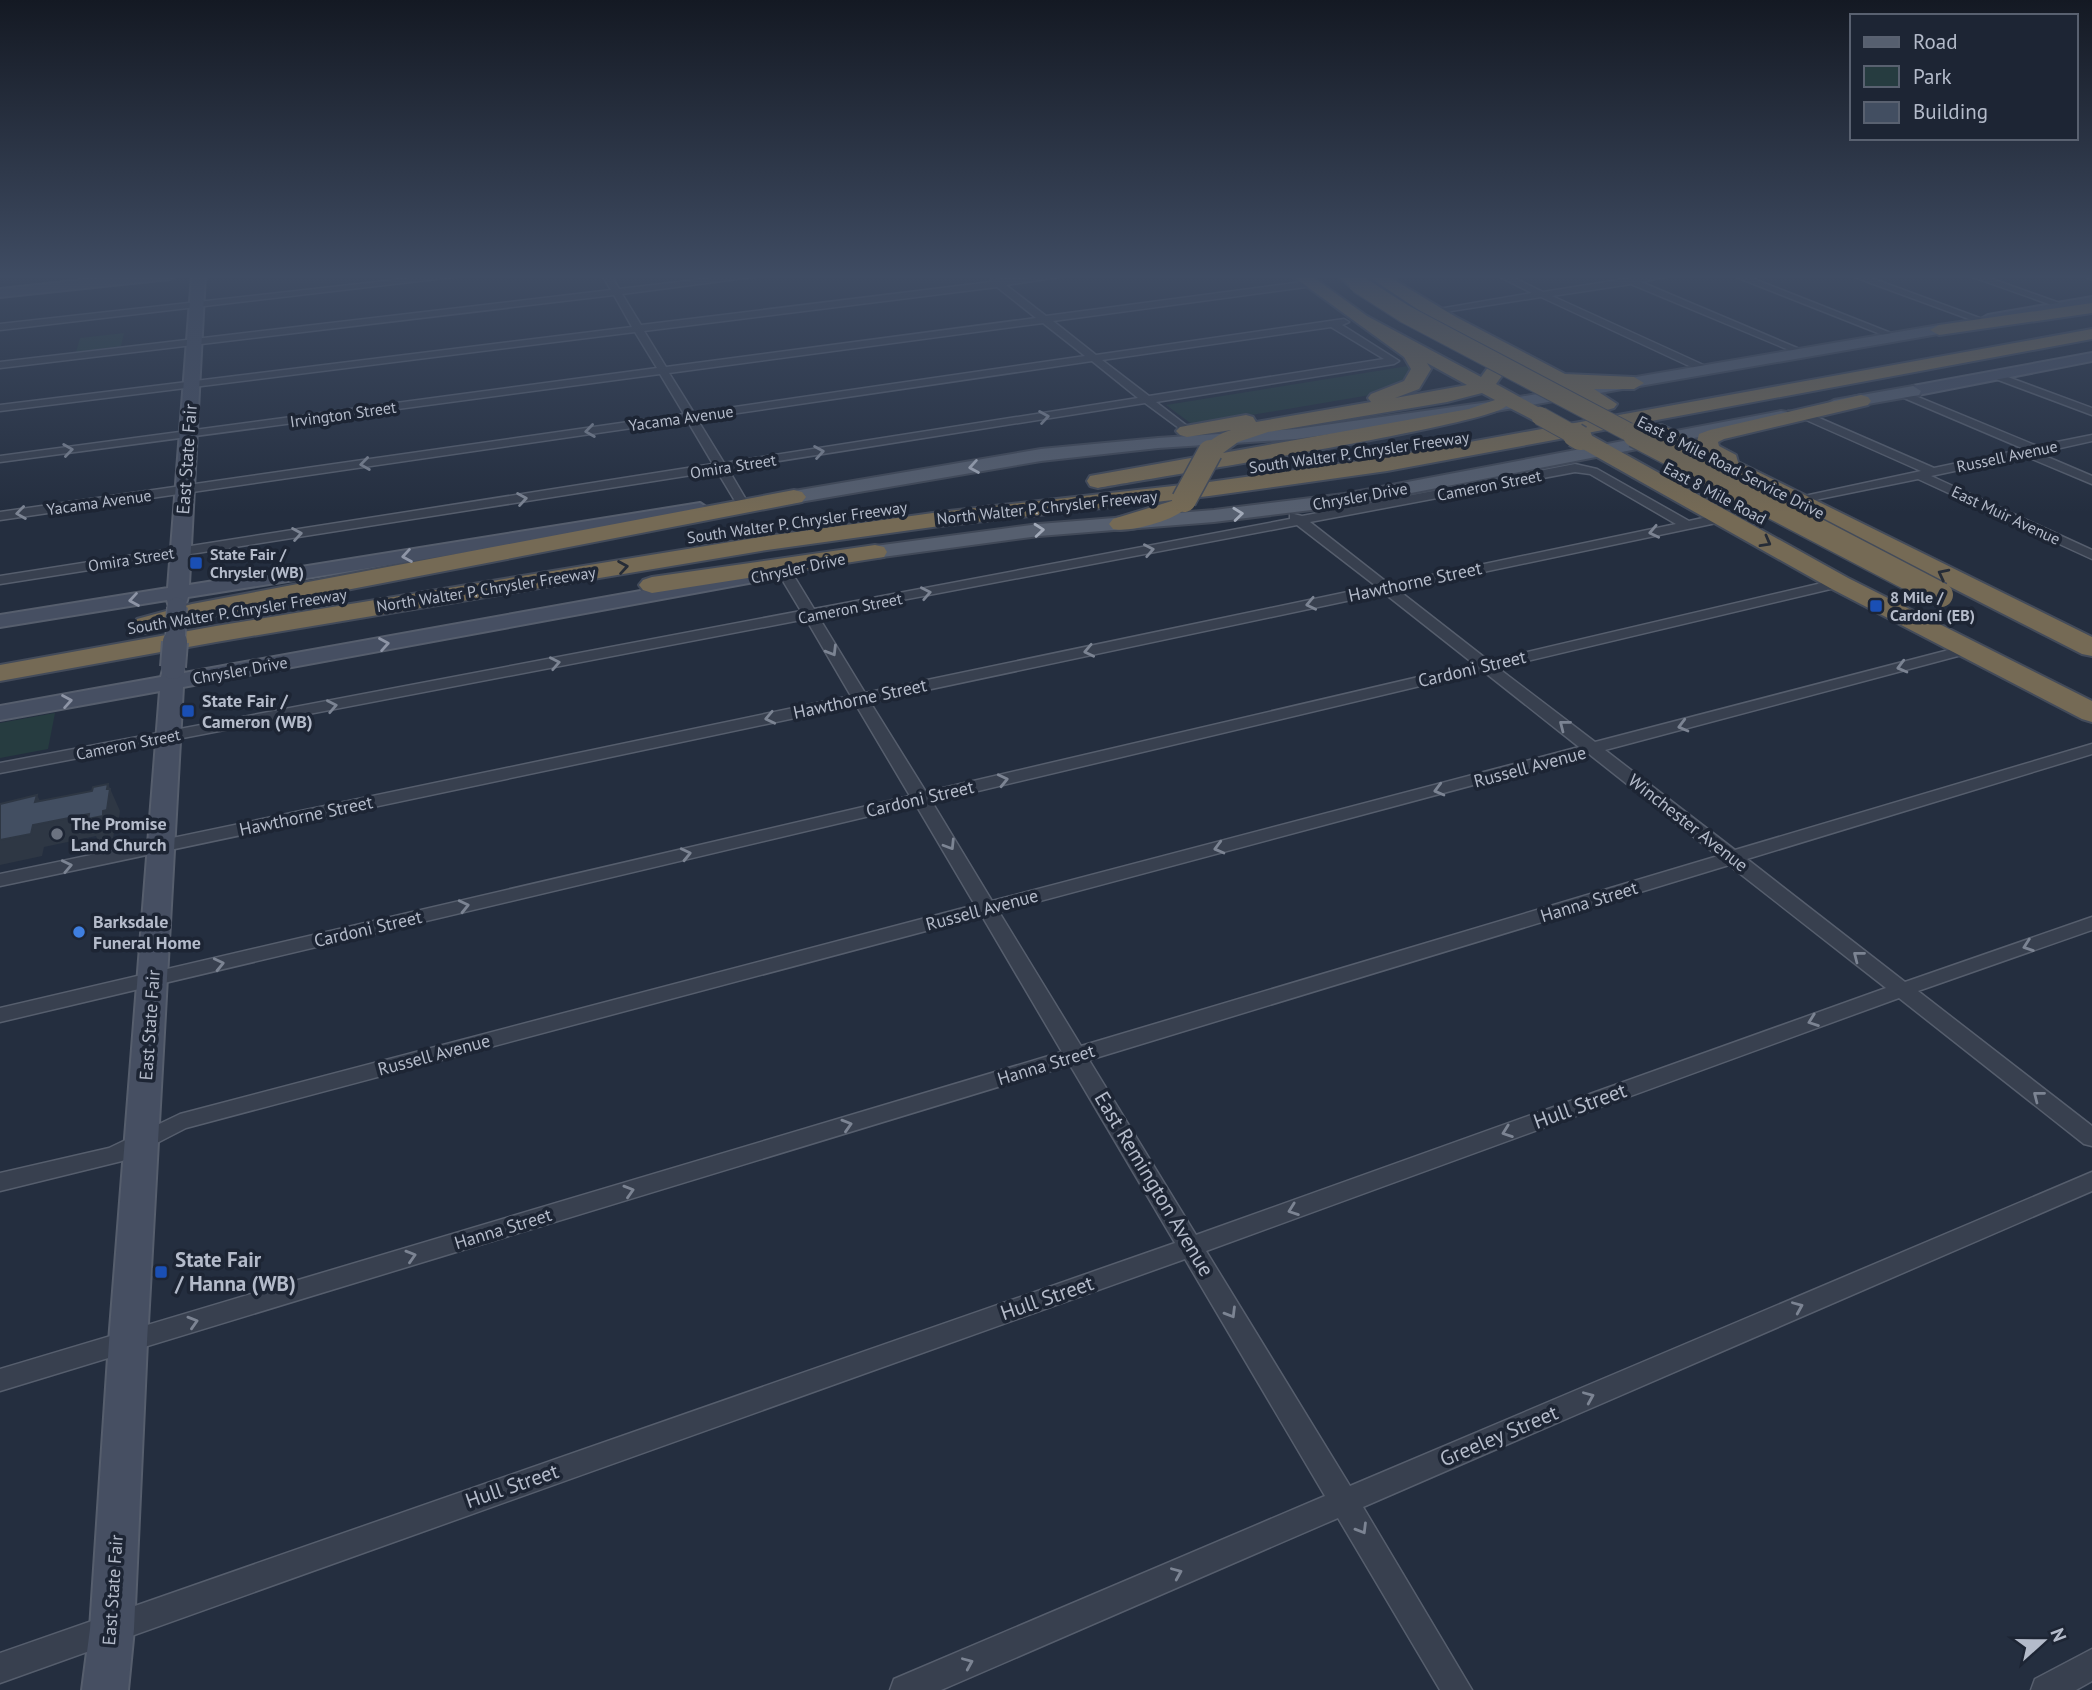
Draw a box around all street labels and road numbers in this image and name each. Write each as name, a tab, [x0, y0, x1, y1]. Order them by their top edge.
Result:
street label: Irvington Street	[289, 397, 398, 431]
street label: Yacama Avenue	[627, 401, 735, 435]
street label: East State Fair	[171, 403, 202, 515]
street label: East 8 Mile Road Service Drive	[1634, 411, 1828, 523]
street label: South Walter P. Chrysler Freeway	[1248, 427, 1471, 477]
street label: Russell Avenue	[1955, 436, 2059, 476]
street label: Omira Street	[689, 449, 778, 483]
street label: East 8 Mile Road	[1660, 458, 1770, 528]
street label: Cameron Street	[1435, 465, 1543, 505]
street label: Chrysler Drive	[1311, 478, 1409, 514]
street label: East Muir Avenue	[1948, 481, 2064, 549]
street label: Yacama Avenue	[45, 485, 153, 519]
street label: North Walter P. Chrysler Freeway	[936, 485, 1159, 529]
street label: South Walter P. Chrysler Freeway	[686, 497, 909, 547]
street label: Omira Street	[87, 542, 176, 576]
street label: Chrysler Drive	[749, 548, 847, 588]
street label: Hawthorne Street	[1346, 556, 1484, 607]
street label: North Walter P. Chrysler Freeway	[375, 562, 598, 616]
street label: South Walter P. Chrysler Freeway	[126, 584, 349, 638]
street label: Cameron Street	[796, 588, 904, 628]
street label: Cardoni Street	[1416, 645, 1528, 692]
street label: Chrysler Drive	[191, 652, 289, 688]
street label: Hawthorne Street	[791, 673, 929, 724]
street label: Cameron Street	[74, 724, 182, 764]
street label: Russell Avenue	[1471, 740, 1589, 793]
street label: Winchester Avenue	[1624, 769, 1753, 877]
street label: Cardoni Street	[864, 775, 976, 822]
street label: Hawthorne Street	[237, 790, 375, 841]
street label: Hanna Street	[1537, 876, 1640, 927]
street label: Russell Avenue	[923, 883, 1041, 936]
street label: Cardoni Street	[312, 905, 424, 952]
street label: East State Fair	[134, 969, 165, 1081]
street label: Russell Avenue	[375, 1028, 493, 1081]
street label: Hanna Street	[994, 1039, 1097, 1090]
street label: Hull Street	[1530, 1076, 1630, 1135]
street label: East Remington Avenue	[1089, 1086, 1220, 1281]
street label: Hanna Street	[451, 1203, 554, 1254]
street label: Hull Street	[997, 1269, 1097, 1326]
street label: Greeley Street	[1436, 1399, 1562, 1473]
street label: Hull Street	[462, 1457, 562, 1514]
street label: East State Fair	[97, 1534, 128, 1646]

